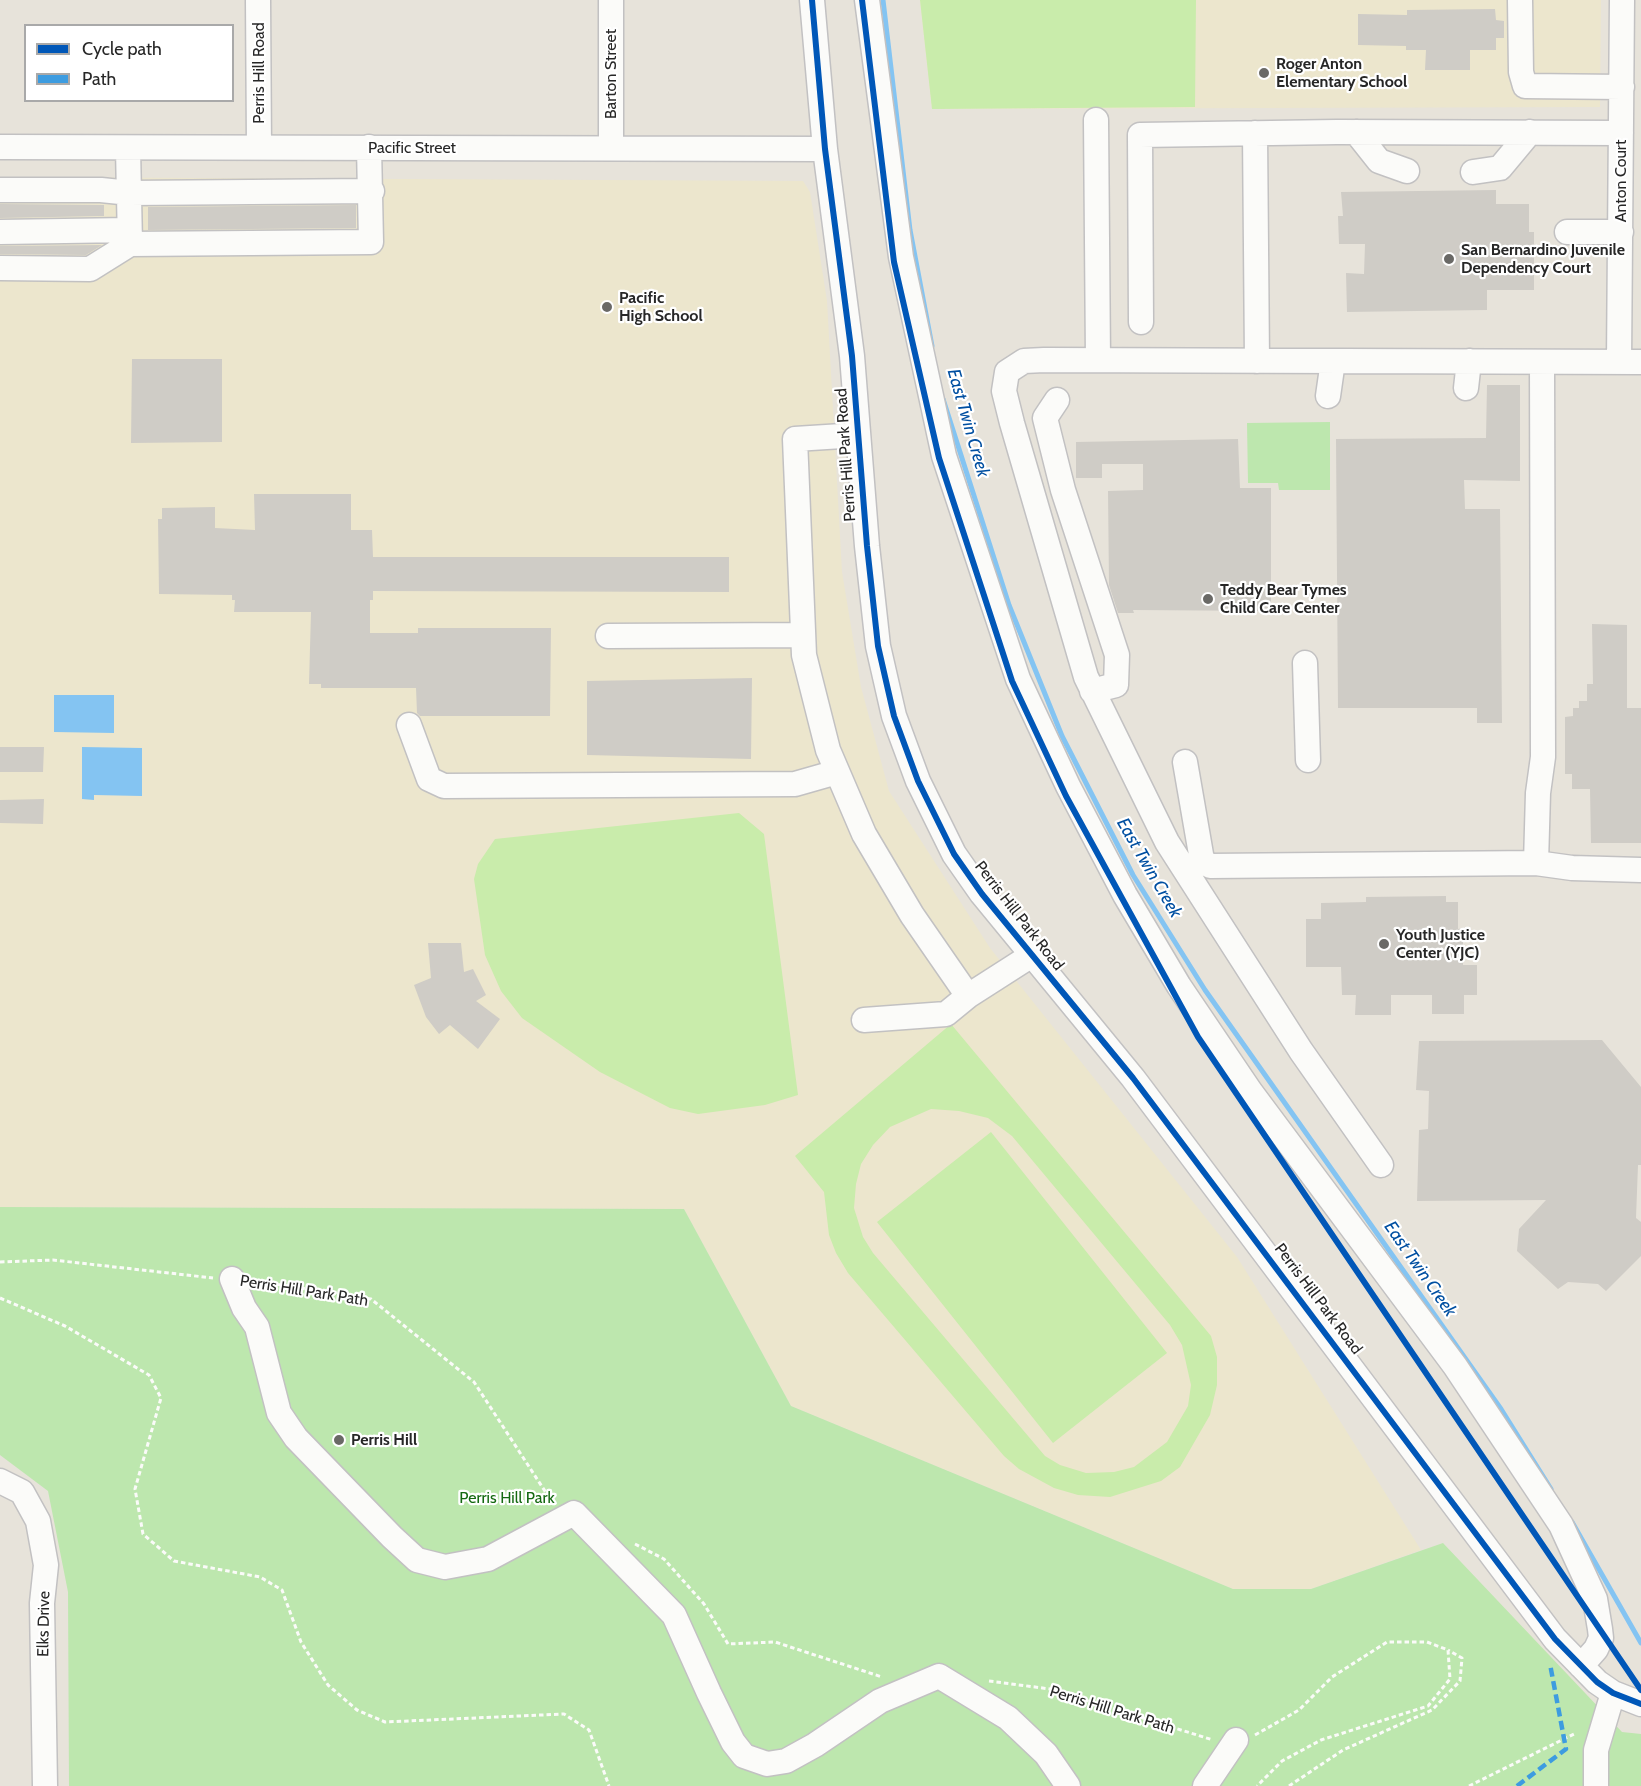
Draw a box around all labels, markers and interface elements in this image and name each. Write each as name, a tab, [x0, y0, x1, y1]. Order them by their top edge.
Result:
street label: Perris Hill Road	[249, 22, 269, 124]
legend	[24, 24, 234, 102]
street label: Barton Street	[601, 29, 621, 119]
text: Cycle path	[82, 38, 162, 60]
place label: Roger Anton Elementary School	[1276, 54, 1407, 92]
marker: Roger Anton Elementary School	[1257, 66, 1271, 80]
text: Path	[82, 68, 116, 90]
street label: Pacific Street	[368, 138, 456, 158]
street label: Anton Court	[1611, 140, 1631, 222]
place label: San Bernardino Juvenile Dependency Court	[1461, 240, 1625, 278]
marker: San Bernardino Juvenile Dependency Court	[1442, 252, 1456, 266]
place label: Pacific High School	[619, 288, 703, 326]
marker: Pacific High School	[600, 300, 614, 314]
water label: East Twin Creek	[942, 366, 994, 480]
street label: Perris Hill Park Road	[832, 388, 860, 522]
place label: Teddy Bear Tymes Child Care Center	[1220, 580, 1347, 618]
marker: Teddy Bear Tymes Child Care Center	[1201, 592, 1215, 606]
water label: East Twin Creek	[1112, 814, 1186, 922]
street label: Perris Hill Park Road	[970, 857, 1068, 975]
place label: Youth Justice Center (YJC)	[1396, 925, 1485, 963]
marker: Youth Justice Center (YJC)	[1377, 937, 1391, 951]
water label: East Twin Creek	[1379, 1217, 1461, 1321]
street label: Perris Hill Park Road	[1270, 1240, 1366, 1358]
street label: Perris Hill Park Path	[239, 1271, 369, 1311]
place label: Perris Hill	[351, 1430, 417, 1450]
marker: Perris Hill	[332, 1433, 346, 1447]
park label: Perris Hill Park	[459, 1488, 555, 1508]
street label: Elks Drive	[34, 1591, 54, 1657]
street label: Perris Hill Park Path	[1047, 1682, 1177, 1738]

